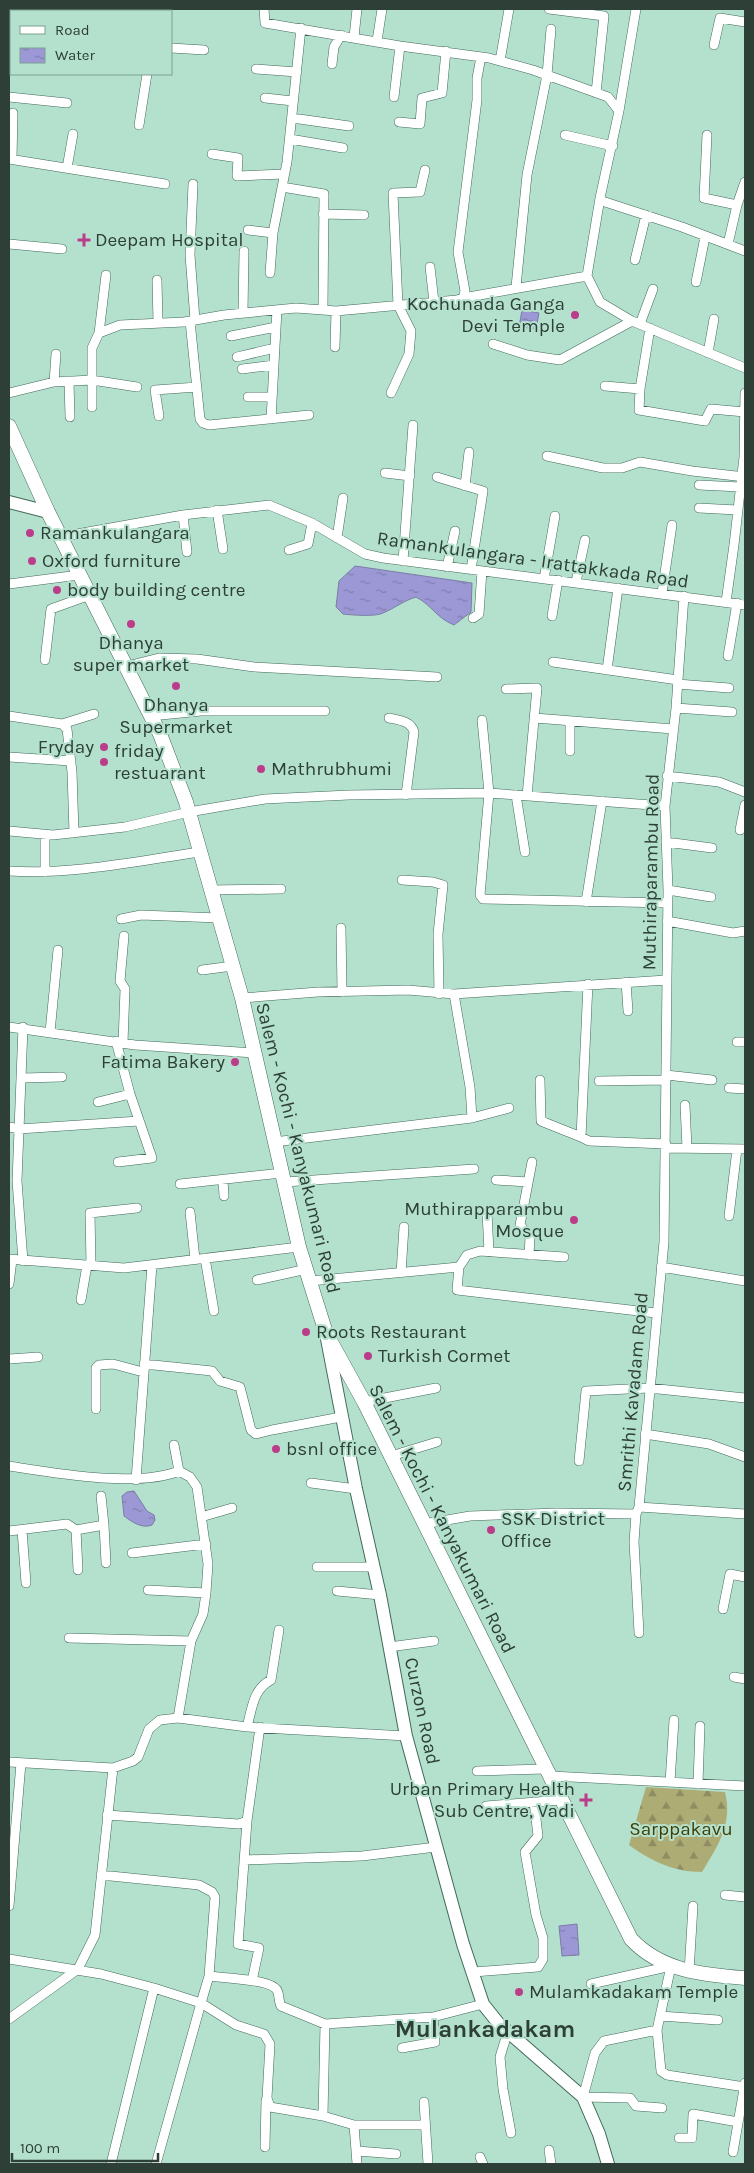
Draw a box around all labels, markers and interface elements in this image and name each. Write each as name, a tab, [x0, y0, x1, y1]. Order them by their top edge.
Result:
legend	[10, 10, 172, 75]
text: Road	[55, 21, 90, 39]
text: Water	[55, 46, 96, 64]
place label: Deepam Hospital	[95, 229, 244, 251]
marker: Deepam Hospital	[77, 233, 91, 247]
place label: Kochunada Ganga Devi Temple	[407, 293, 565, 337]
marker: Kochunada Ganga Devi Temple	[569, 309, 581, 321]
place label: Ramankulangara	[40, 522, 190, 544]
marker: Ramankulangara	[24, 527, 36, 539]
street label: Ramankulangara - Irattakkada Road	[376, 527, 690, 593]
place label: Oxford furniture	[42, 550, 181, 572]
marker: Oxford furniture	[26, 555, 38, 567]
place label: body building centre	[67, 579, 245, 601]
marker: body building centre	[51, 584, 63, 596]
marker: Dhanya super market	[125, 618, 137, 630]
place label: Dhanya super market	[73, 632, 189, 676]
marker: Dhanya Supermarket	[170, 680, 182, 692]
place label: Dhanya Supermarket	[119, 694, 233, 738]
place label: Fryday	[38, 736, 94, 758]
place label: friday restuarant	[114, 740, 206, 784]
marker: Fryday	[98, 741, 110, 753]
marker: friday restuarant	[98, 756, 110, 768]
place label: Mathrubhumi	[271, 758, 392, 780]
marker: Mathrubhumi	[255, 763, 267, 775]
street label: Muthiraparambu Road	[638, 773, 664, 971]
street label: Salem - Kochi - Kanyakumari Road	[251, 1000, 345, 1296]
place label: Fatima Bakery	[101, 1051, 225, 1073]
marker: Fatima Bakery	[229, 1056, 241, 1068]
place label: Muthirapparambu Mosque	[404, 1198, 564, 1242]
marker: Muthirapparambu Mosque	[568, 1214, 580, 1226]
street label: Smrithi Kavadam Road	[613, 1291, 653, 1493]
place label: Roots Restaurant	[316, 1321, 466, 1343]
marker: Roots Restaurant	[300, 1326, 312, 1338]
place label: Turkish Cormet	[378, 1345, 510, 1367]
marker: Turkish Cormet	[362, 1350, 374, 1362]
street label: Salem - Kochi - Kanyakumari Road	[364, 1381, 520, 1657]
place label: bsnl office	[286, 1438, 377, 1460]
marker: bsnl office	[270, 1443, 282, 1455]
place label: SSK District Office	[501, 1508, 605, 1552]
marker: SSK District Office	[485, 1524, 497, 1536]
street label: Curzon Road	[400, 1655, 444, 1767]
place label: Urban Primary Health Sub Centre, Vadi	[390, 1778, 575, 1822]
marker: Urban Primary Health Sub Centre, Vadi	[579, 1793, 593, 1807]
park label: Sarppakavu	[629, 1818, 733, 1840]
place label: Mulamkadakam Temple	[529, 1981, 738, 2003]
marker: Mulamkadakam Temple	[513, 1986, 525, 1998]
district label: Mulankadakam	[395, 2015, 575, 2043]
scale bar	[12, 2130, 159, 2162]
text: 100 m	[20, 2139, 60, 2157]

